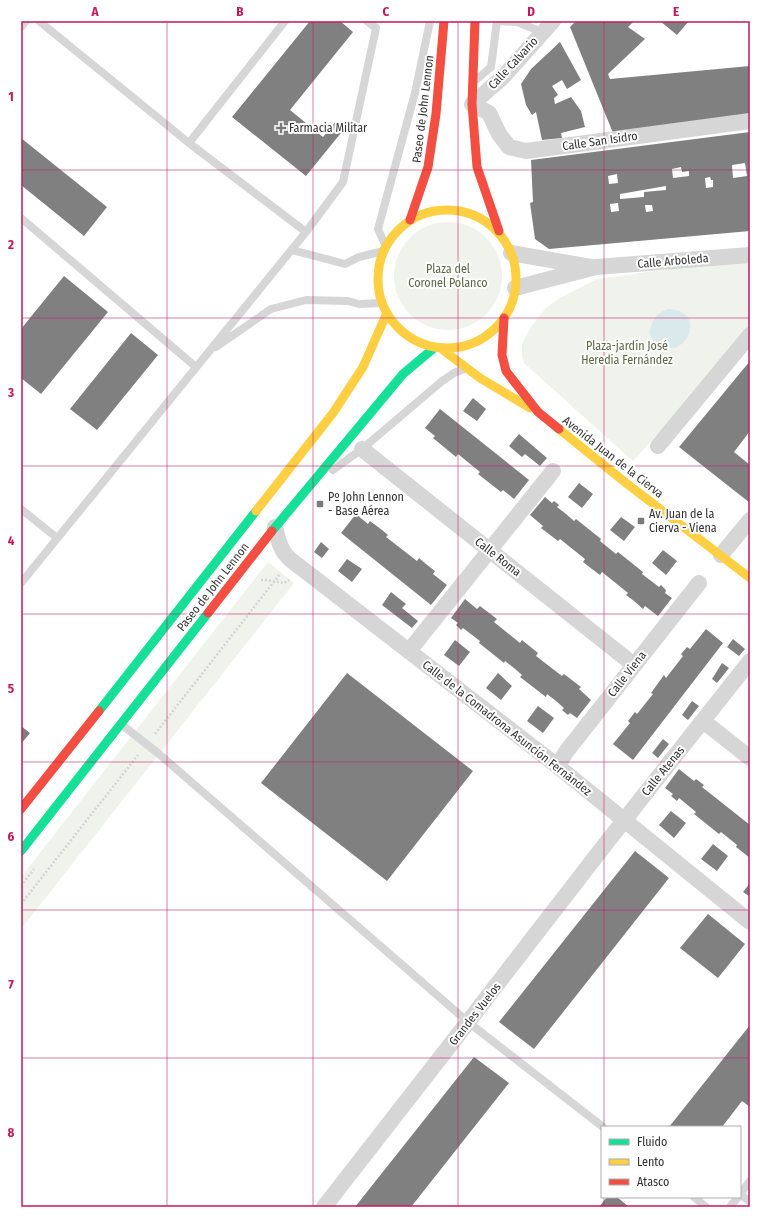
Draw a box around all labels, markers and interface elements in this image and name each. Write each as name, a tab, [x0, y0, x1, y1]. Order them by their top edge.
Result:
text: A	[90, 4, 99, 19]
text: B	[236, 4, 244, 19]
text: C	[383, 4, 390, 19]
text: D	[527, 4, 535, 19]
text: E	[673, 4, 679, 19]
street label: Calle Calvario	[485, 34, 541, 92]
street label: Paseo de John Lennon	[409, 54, 437, 164]
text: 1	[8, 89, 14, 104]
place label: Farmacia Militar	[289, 121, 368, 135]
marker: Farmacia Militar	[276, 123, 286, 133]
street label: Calle San Isidro	[562, 129, 638, 153]
text: 2	[7, 237, 14, 252]
street label: Calle Arboleda	[637, 251, 709, 271]
park label: Plaza del Coronel Polanco	[408, 262, 488, 290]
park label: Plaza-jardín José Heredia Fernández	[581, 339, 673, 367]
text: 3	[7, 385, 14, 400]
street label: Avenida Juan de la Cierva	[560, 413, 666, 501]
place label: Pº John Lennon - Base Aérea	[328, 490, 404, 518]
marker: Pº John Lennon - Base Aérea	[315, 499, 325, 509]
place label: Av. Juan de la Cierva - Viena	[649, 507, 717, 535]
marker: Av. Juan de la Cierva - Viena	[636, 516, 646, 526]
text: 4	[8, 533, 15, 548]
street label: Calle Roma	[472, 535, 524, 579]
street label: Paseo de John Lennon	[174, 540, 252, 634]
street label: Calle Viena	[605, 648, 649, 700]
street label: Calle de la Comadrona Asunción Fernández	[420, 658, 595, 799]
text: 5	[8, 681, 14, 696]
street label: Calle Atenas	[639, 743, 687, 799]
text: 6	[8, 829, 15, 844]
text: 7	[8, 977, 14, 992]
street label: Grandes Vuelos	[446, 980, 504, 1048]
text: 8	[8, 1125, 15, 1140]
legend	[601, 1126, 741, 1198]
text: Fluido	[637, 1135, 667, 1149]
text: Lento	[637, 1155, 664, 1169]
text: Atasco	[637, 1175, 669, 1189]

